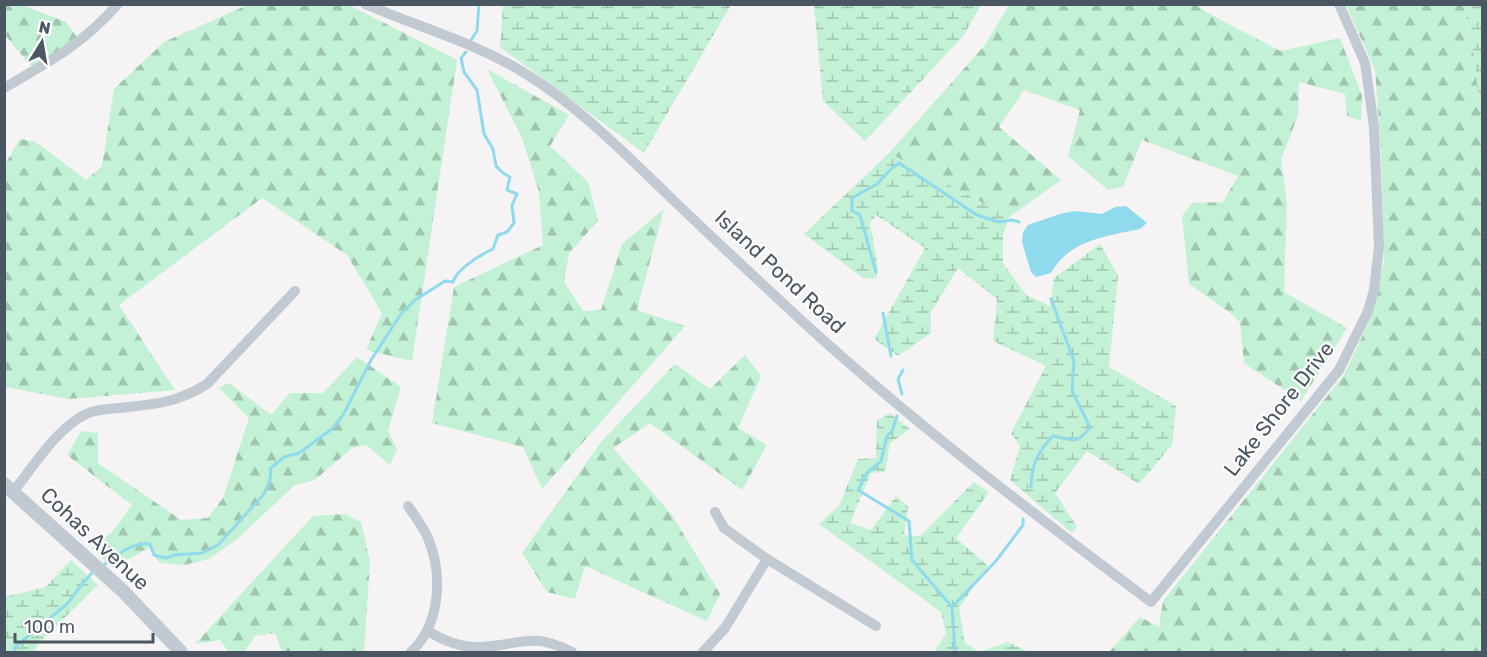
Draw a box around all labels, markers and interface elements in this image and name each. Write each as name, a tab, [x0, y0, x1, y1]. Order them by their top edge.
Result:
north arrow	[12, 12, 72, 72]
text: N	[37, 17, 52, 38]
street label: Island Pond Road	[710, 205, 851, 338]
street label: Lake Shore Drive	[1218, 336, 1339, 481]
street label: Cohas Avenue	[36, 482, 155, 595]
scale bar	[15, 606, 153, 644]
text: 100 m	[24, 616, 75, 638]

